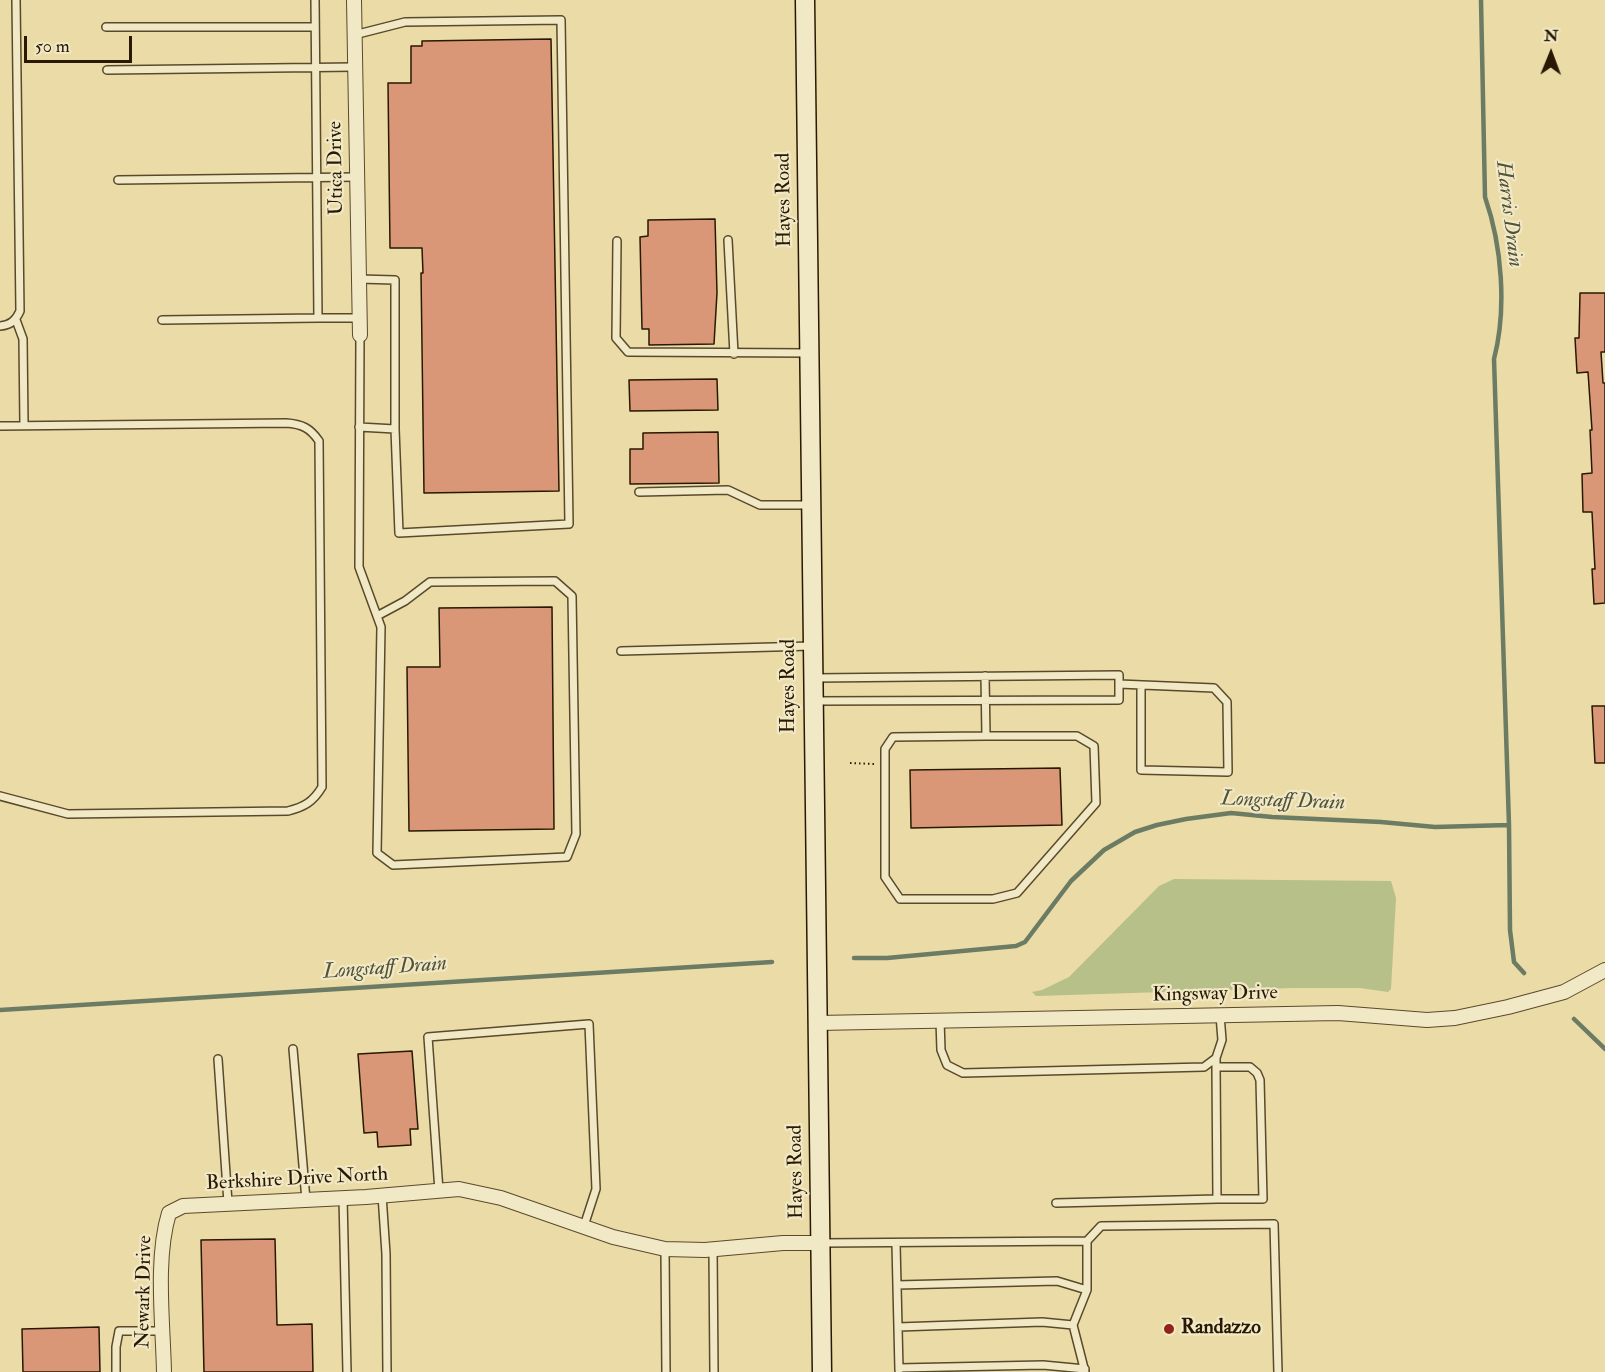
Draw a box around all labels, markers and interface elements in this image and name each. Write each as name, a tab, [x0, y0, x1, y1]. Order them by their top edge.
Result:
scale bar	[27, 24, 135, 62]
north arrow	[1521, 24, 1581, 84]
text: N	[1544, 26, 1559, 46]
text: 50 m	[35, 35, 70, 58]
street label: Utica Drive	[324, 121, 350, 215]
street label: Hayes Road	[772, 153, 798, 247]
water label: Harris Drain	[1489, 159, 1527, 269]
street label: Hayes Road	[778, 639, 802, 733]
water label: Longstaff Drain	[1221, 787, 1345, 817]
water label: Longstaff Drain	[322, 952, 448, 986]
street label: Kingsway Drive	[1152, 982, 1278, 1008]
street label: Hayes Road	[784, 1125, 810, 1219]
street label: Berkshire Drive North	[205, 1163, 389, 1197]
street label: Newark Drive	[132, 1235, 158, 1349]
place label: Randazzo	[1181, 1317, 1261, 1341]
marker: Randazzo	[1162, 1322, 1176, 1336]

